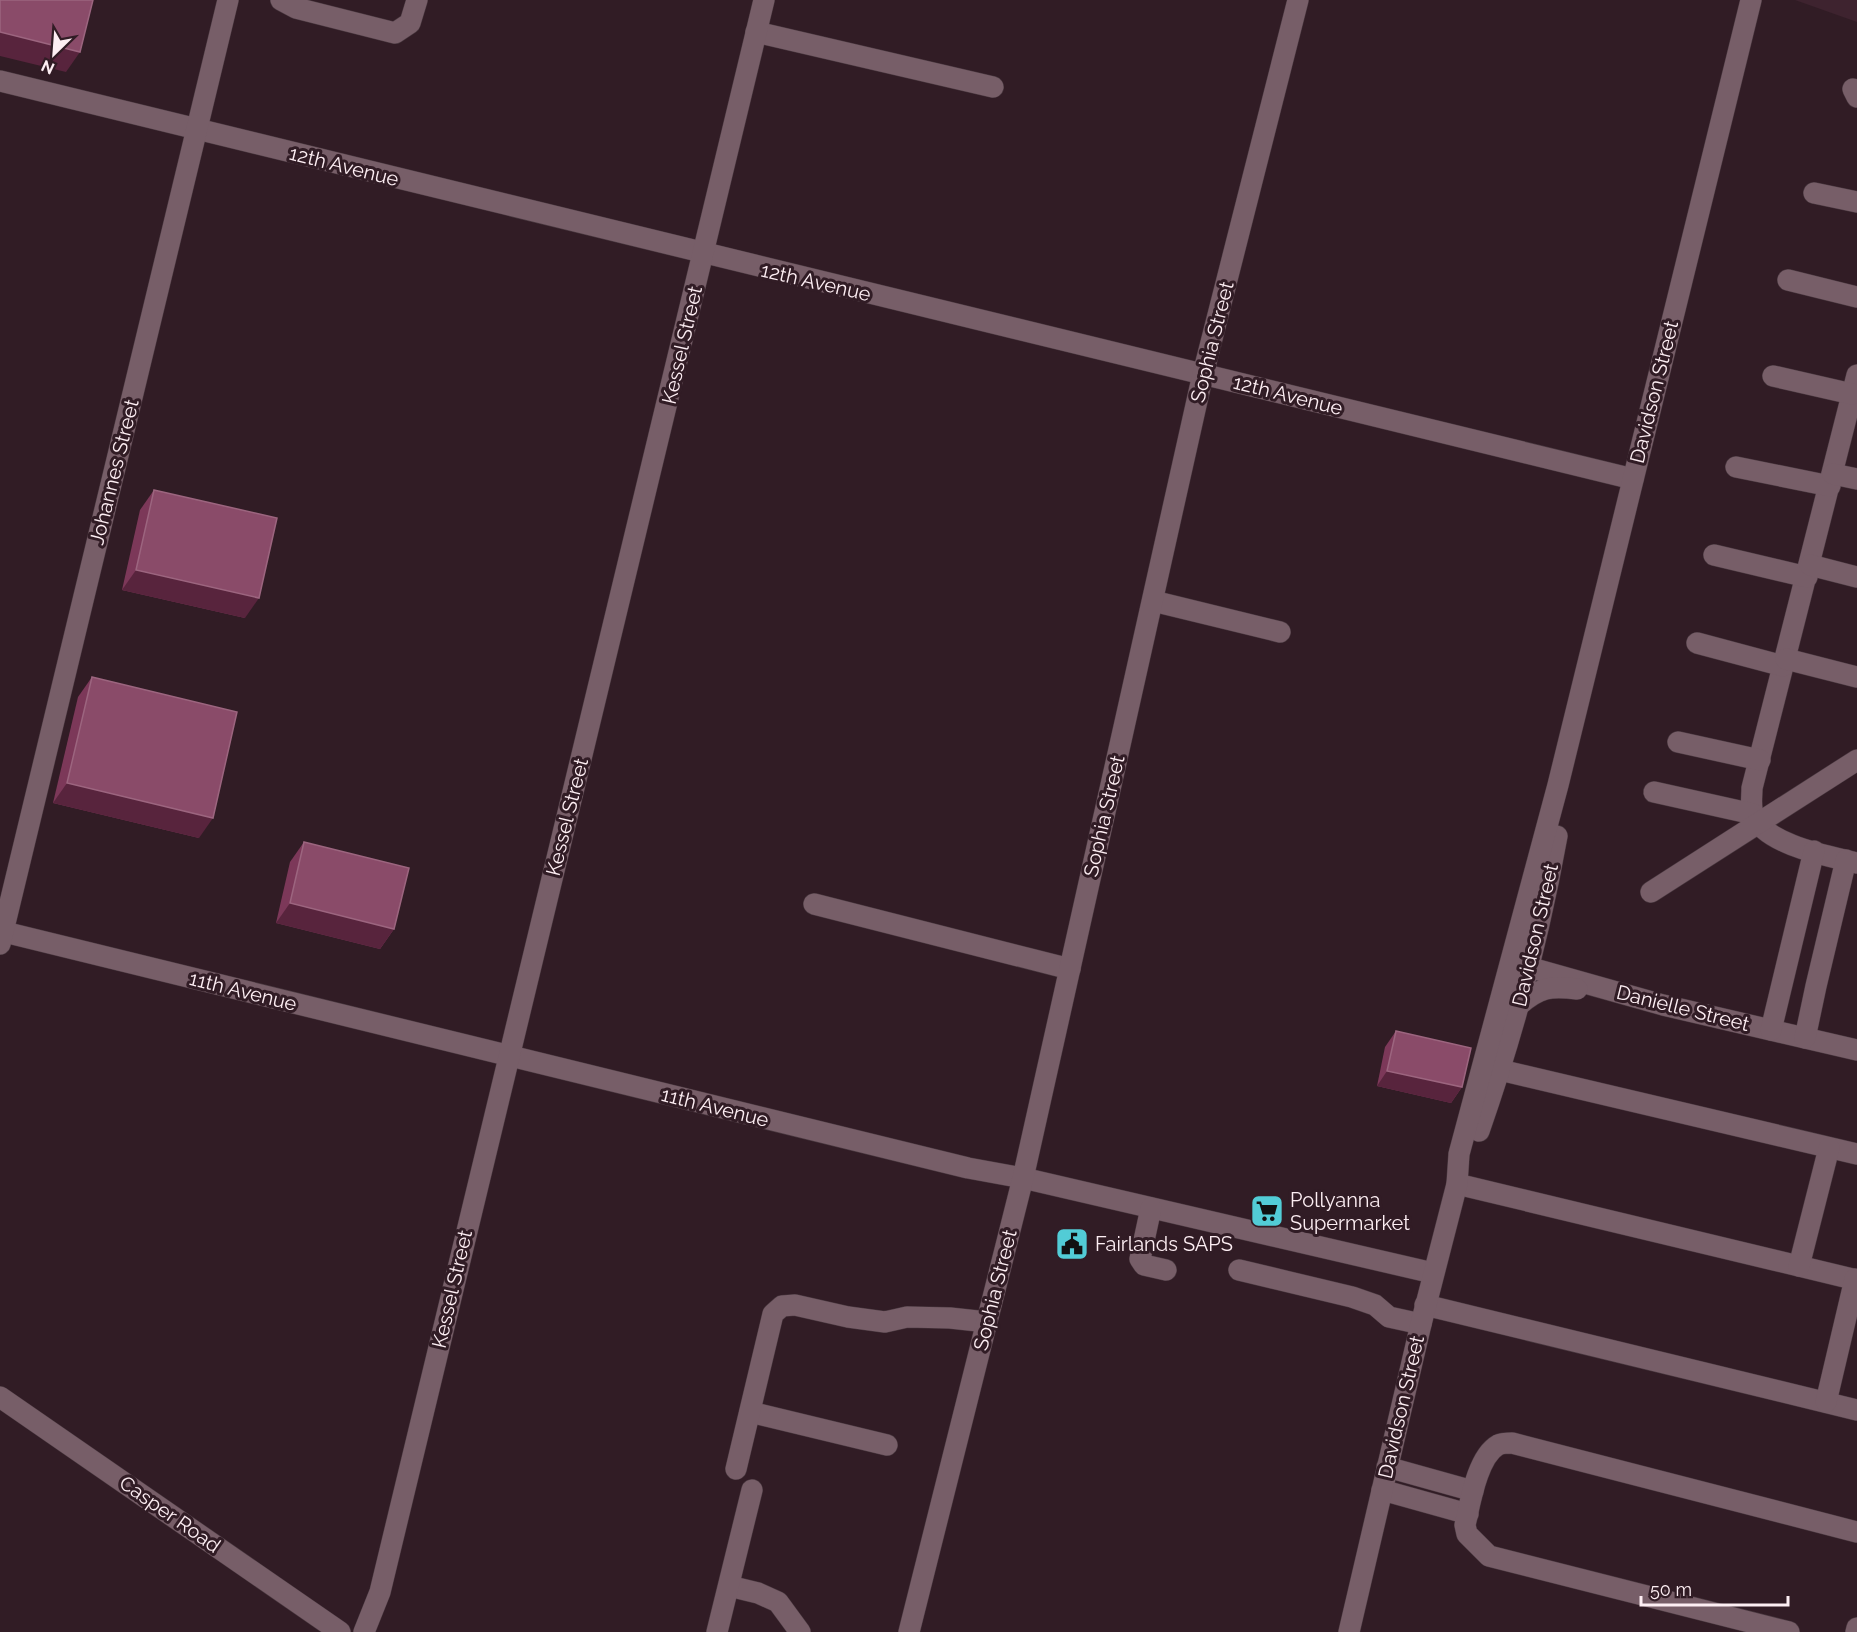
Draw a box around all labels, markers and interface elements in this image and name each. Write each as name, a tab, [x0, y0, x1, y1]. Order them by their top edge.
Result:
north arrow	[24, 24, 84, 84]
text: N	[38, 56, 57, 78]
street label: 12th Avenue	[287, 141, 401, 191]
street label: 12th Avenue	[759, 258, 874, 306]
street label: Sophia Street	[1185, 279, 1239, 405]
street label: Kessel Street	[657, 283, 707, 406]
street label: Davidson Street	[1625, 318, 1683, 466]
street label: 12th Avenue	[1231, 370, 1345, 420]
street label: Johannes Street	[84, 396, 144, 547]
street label: Sophia Street	[1078, 753, 1130, 879]
street label: Kessel Street	[541, 755, 593, 878]
street label: Davidson Street	[1507, 861, 1563, 1009]
street label: 11th Avenue	[187, 966, 300, 1016]
street label: Danielle Street	[1614, 980, 1752, 1036]
street label: 11th Avenue	[659, 1082, 772, 1132]
place label: Pollyanna Supermarket	[1290, 1188, 1410, 1235]
supermarket icon: Pollyanna Supermarket	[1249, 1193, 1285, 1229]
public building icon: Fairlands SAPS	[1054, 1226, 1090, 1262]
street label: Kessel Street	[427, 1227, 477, 1350]
street label: Sophia Street	[968, 1227, 1022, 1353]
place label: Fairlands SAPS	[1095, 1232, 1233, 1256]
street label: Davidson Street	[1373, 1333, 1429, 1481]
street label: Casper Road	[115, 1470, 225, 1558]
scale bar	[1641, 1569, 1788, 1607]
text: 50 m	[1650, 1579, 1692, 1600]

